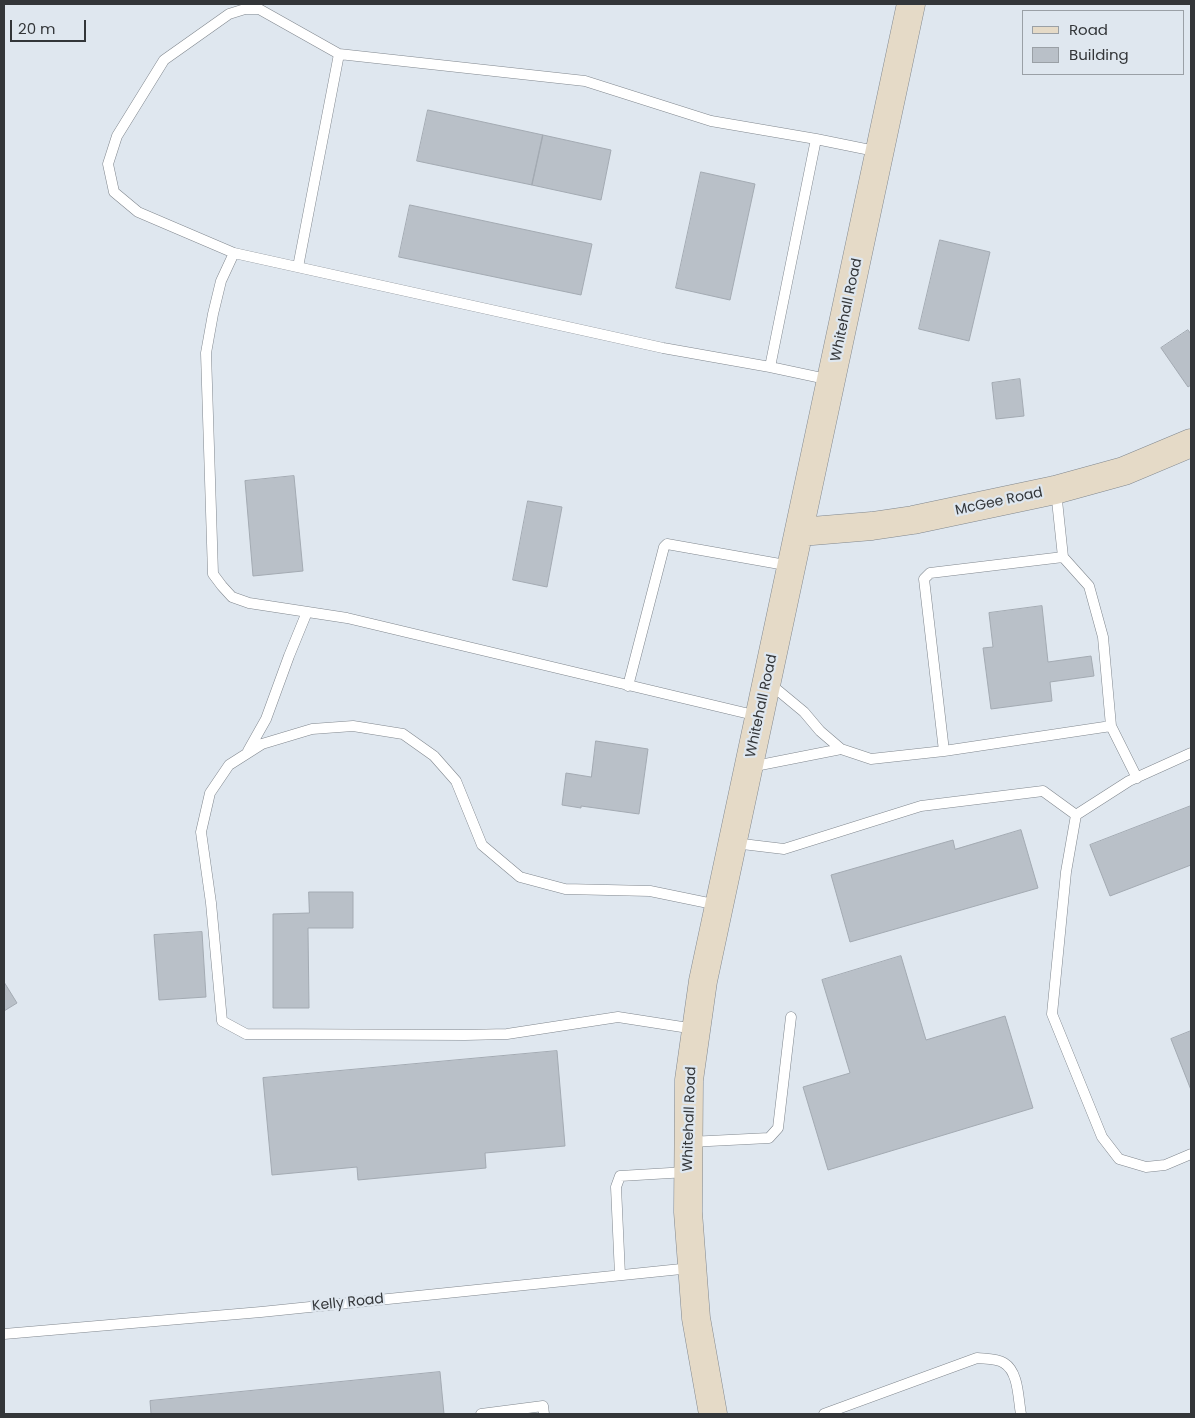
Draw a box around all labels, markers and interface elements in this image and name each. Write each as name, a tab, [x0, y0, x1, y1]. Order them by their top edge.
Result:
scale bar	[12, 10, 89, 42]
legend	[1022, 10, 1185, 75]
text: 20 m	[18, 18, 56, 39]
text: Road	[1069, 19, 1108, 40]
text: Building	[1069, 44, 1129, 65]
street label: Whitehall Road	[828, 257, 866, 363]
street label: McGee Road	[954, 485, 1044, 519]
street label: Whitehall Road	[743, 653, 781, 759]
street label: Whitehall Road	[680, 1066, 700, 1172]
street label: Kelly Road	[311, 1291, 385, 1315]

